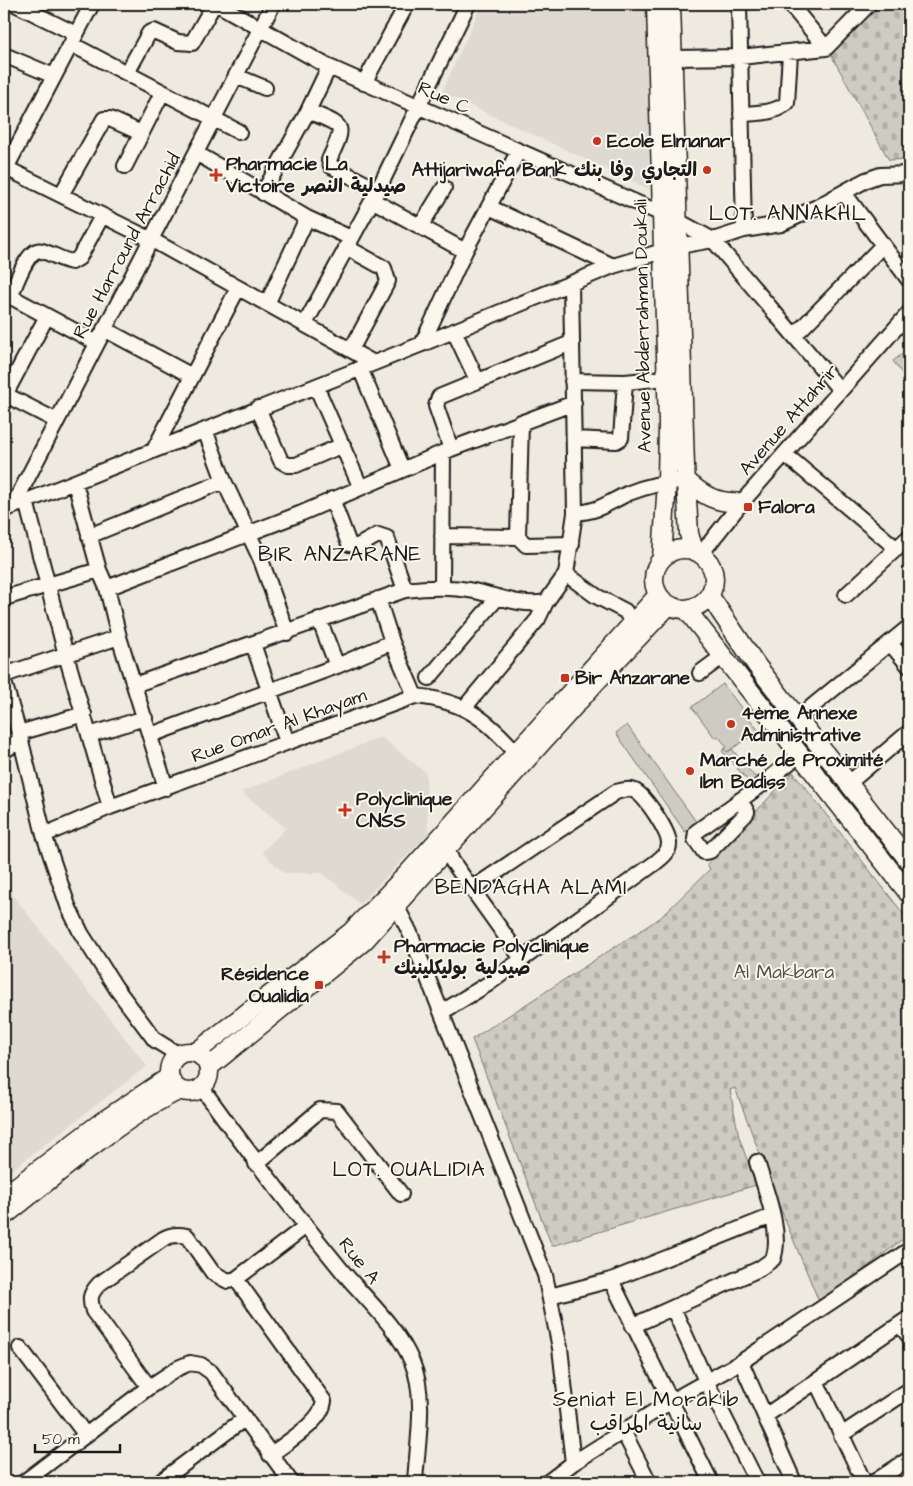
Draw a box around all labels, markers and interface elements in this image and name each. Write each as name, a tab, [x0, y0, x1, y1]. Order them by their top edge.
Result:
street label: Rue C	[414, 75, 475, 122]
place label: Ecole Elmanar	[607, 128, 731, 155]
marker: Ecole Elmanar	[591, 135, 603, 147]
street label: Rue Harround Arrachid	[66, 148, 188, 344]
place label: Pharmacie La Victoire صيدلية النصر	[225, 151, 406, 200]
place label: Attijariwafa Bank التجاري وفا بنك	[412, 157, 697, 184]
marker: Attijariwafa Bank التجاري وفا بنك	[701, 164, 713, 176]
marker: Pharmacie La Victoire صيدلية النصر	[210, 169, 222, 181]
street label: Avenue Abderrahman Doukali	[627, 199, 659, 453]
district label: LOT. ANNAKHL	[709, 199, 867, 228]
street label: Avenue Attahrir	[733, 358, 845, 482]
place label: Falora	[758, 494, 815, 521]
marker: Falora	[742, 501, 754, 513]
district label: BIR ANZARANE	[258, 540, 422, 569]
place label: Bir Anzarane	[575, 665, 691, 692]
marker: Bir Anzarane	[559, 672, 571, 684]
street label: Rue Omar Al Khayam	[188, 682, 371, 771]
place label: 4ème Annexe Administrative	[741, 700, 862, 749]
marker: 4ème Annexe Administrative	[725, 718, 737, 730]
place label: Marché de Proximité Ibn Badiss	[700, 747, 884, 796]
marker: Marché de Proximité Ibn Badiss	[684, 765, 696, 777]
place label: Polyclinique CNSS	[356, 786, 453, 835]
marker: Polyclinique CNSS	[338, 803, 352, 817]
district label: BENDAGHA ALAMI	[435, 873, 627, 902]
place label: Pharmacie Polyclinique صيدلية بوليكلينيك	[394, 933, 590, 982]
marker: Pharmacie Polyclinique صيدلية بوليكلينيك	[378, 951, 390, 963]
park label: Al Makbara	[734, 959, 834, 986]
place label: Résidence Oualidia	[221, 961, 310, 1010]
marker: Résidence Oualidia	[313, 979, 325, 991]
district label: LOT. OUALIDIA	[332, 1155, 486, 1184]
street label: Rue A	[332, 1232, 386, 1290]
district label: Seniat El Morakib سانية المراقب	[553, 1385, 739, 1438]
scale bar	[35, 1421, 120, 1453]
text: 50 m	[42, 1429, 80, 1450]

